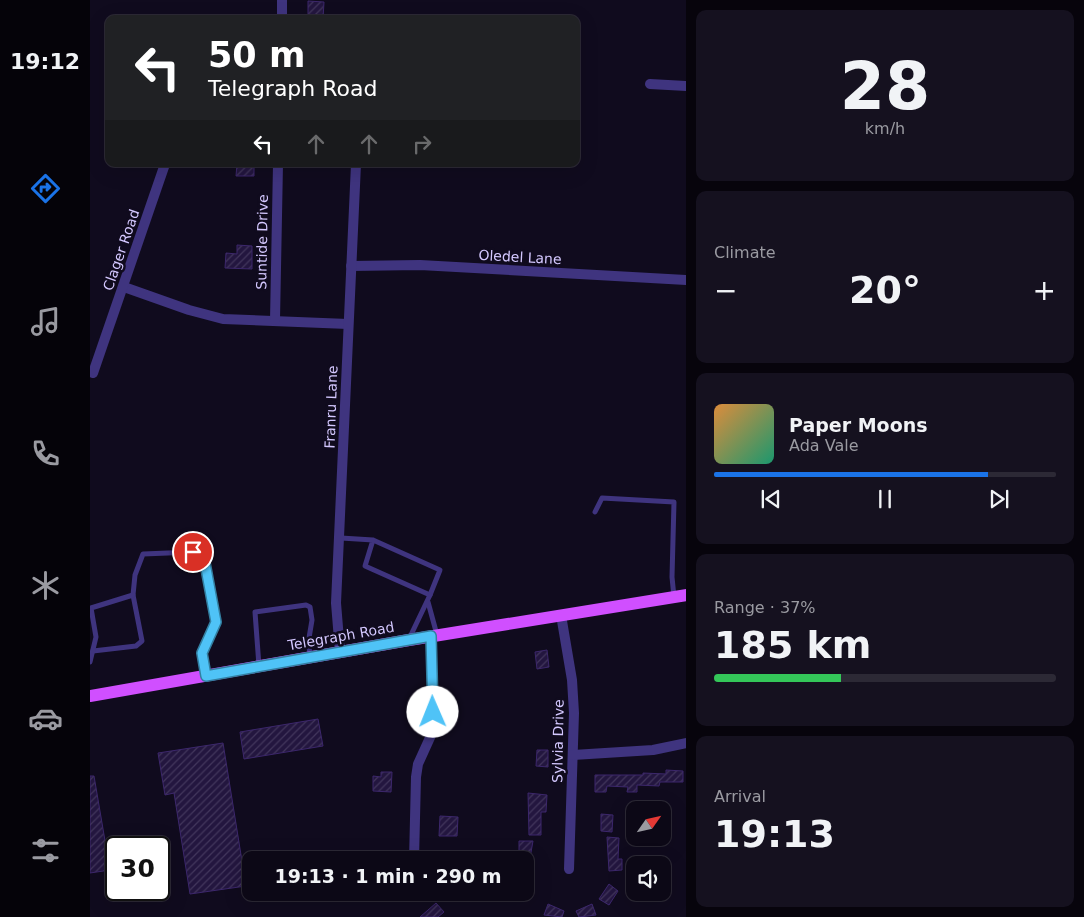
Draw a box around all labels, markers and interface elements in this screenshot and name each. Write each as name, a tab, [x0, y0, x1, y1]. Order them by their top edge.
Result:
icon: left	[125, 35, 190, 100]
text: 50 m	[208, 35, 305, 75]
text: 19:12	[10, 49, 80, 74]
text: 28	[840, 49, 930, 124]
text: Telegraph Road	[208, 76, 377, 101]
text: km/h	[865, 119, 905, 138]
icon: left	[249, 130, 277, 158]
icon: ahead	[302, 130, 330, 158]
icon: ahead	[355, 130, 383, 158]
icon: right	[408, 130, 436, 158]
icon: directions	[28, 171, 63, 206]
street label: Suntide Drive	[253, 194, 271, 290]
street label: Clager Road	[100, 207, 142, 293]
text: Climate	[714, 243, 776, 262]
street label: Oledel Lane	[478, 247, 562, 267]
text: 20°	[849, 268, 921, 312]
text: −	[714, 274, 737, 307]
text: +	[1033, 274, 1056, 307]
icon: music	[28, 304, 63, 339]
street label: Franru Lane	[322, 365, 340, 449]
text: Paper Moons	[789, 414, 928, 436]
icon: phone	[28, 436, 63, 471]
text: Ada Vale	[789, 436, 859, 455]
icon: previous	[757, 485, 785, 513]
icon: pause	[871, 485, 899, 513]
icon: next	[985, 485, 1013, 513]
pin	[172, 531, 214, 573]
icon: arrive	[179, 538, 207, 566]
icon: climate	[28, 568, 63, 603]
text: Range · 37%	[714, 598, 816, 617]
street label: Telegraph Road	[286, 619, 395, 653]
text: 185 km	[714, 623, 871, 667]
position arrow	[406, 685, 458, 737]
street label: Sylvia Drive	[549, 699, 567, 783]
icon: car	[28, 701, 63, 736]
text: Arrival	[714, 787, 766, 806]
north arrow	[626, 801, 671, 846]
map controls	[626, 801, 671, 901]
text: 19:13	[714, 812, 835, 856]
icon: filters	[28, 833, 63, 868]
speed limit sign: 30	[105, 836, 170, 901]
button: sound	[626, 856, 671, 901]
text: 19:13 · 1 min · 290 m	[274, 865, 502, 887]

